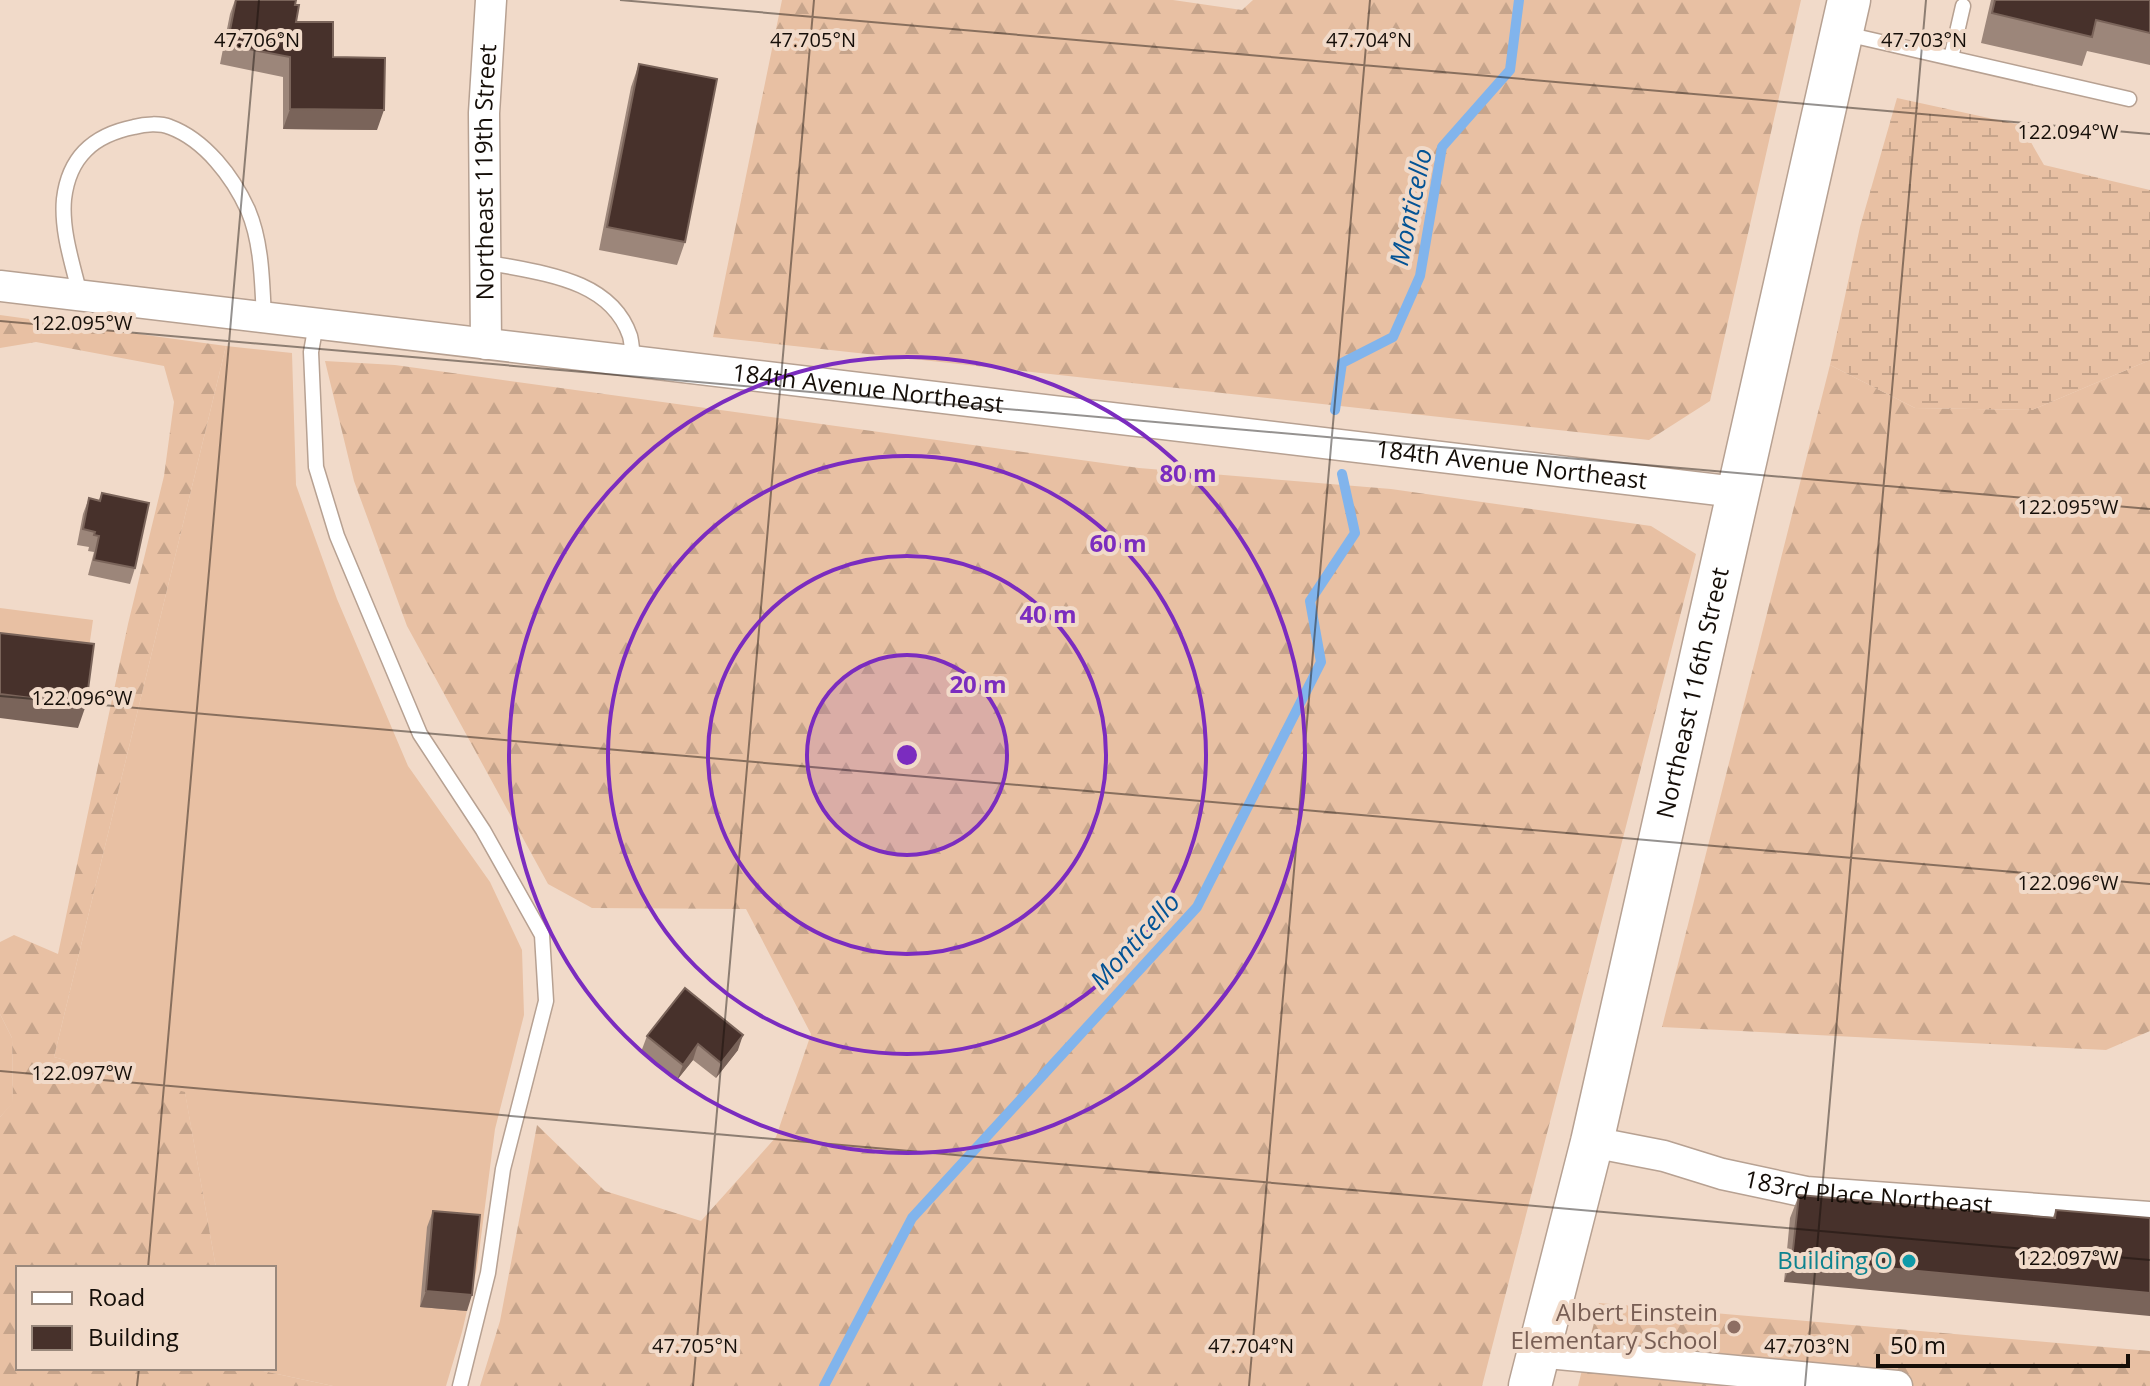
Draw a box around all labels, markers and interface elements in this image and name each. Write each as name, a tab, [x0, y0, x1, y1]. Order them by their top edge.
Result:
text: 47.706°N	[214, 26, 300, 53]
text: 47.705°N	[770, 26, 856, 53]
text: 47.704°N	[1326, 26, 1412, 53]
text: 47.703°N	[1881, 26, 1967, 53]
street label: Northeast 119th Street	[466, 43, 503, 300]
text: 122.094°W	[2018, 118, 2119, 145]
water label: Monticello	[1380, 145, 1440, 269]
text: 122.095°W	[32, 309, 133, 336]
street label: 184th Avenue Northeast	[731, 355, 1006, 420]
street label: 184th Avenue Northeast	[1374, 431, 1649, 496]
text: 80 m	[1159, 456, 1217, 489]
text: 122.095°W	[2018, 493, 2119, 520]
text: 60 m	[1089, 526, 1147, 559]
street label: Northeast 116th Street	[1647, 564, 1736, 821]
text: 40 m	[1019, 597, 1077, 630]
text: 20 m	[949, 667, 1007, 700]
text: 122.096°W	[32, 684, 133, 711]
centre of rings	[893, 741, 921, 769]
text: 122.096°W	[2018, 869, 2119, 896]
water label: Monticello	[1081, 884, 1187, 997]
text: 122.097°W	[32, 1059, 133, 1086]
street label: 183rd Place Northeast	[1742, 1161, 1994, 1220]
place label: Building O	[1777, 1243, 1893, 1276]
text: 122.097°W	[2018, 1244, 2119, 1271]
marker: Building O	[1900, 1252, 1918, 1270]
legend	[16, 1266, 276, 1370]
text: Road	[88, 1280, 145, 1313]
place label: Albert Einstein Elementary School	[1510, 1295, 1718, 1356]
marker: Albert Einstein Elementary School	[1725, 1318, 1743, 1336]
scale bar	[1878, 1318, 2128, 1368]
text: Building	[88, 1320, 179, 1353]
text: 50 m	[1890, 1328, 1946, 1361]
text: 47.705°N	[652, 1332, 738, 1359]
text: 47.704°N	[1208, 1332, 1294, 1359]
text: 47.703°N	[1764, 1332, 1850, 1359]

